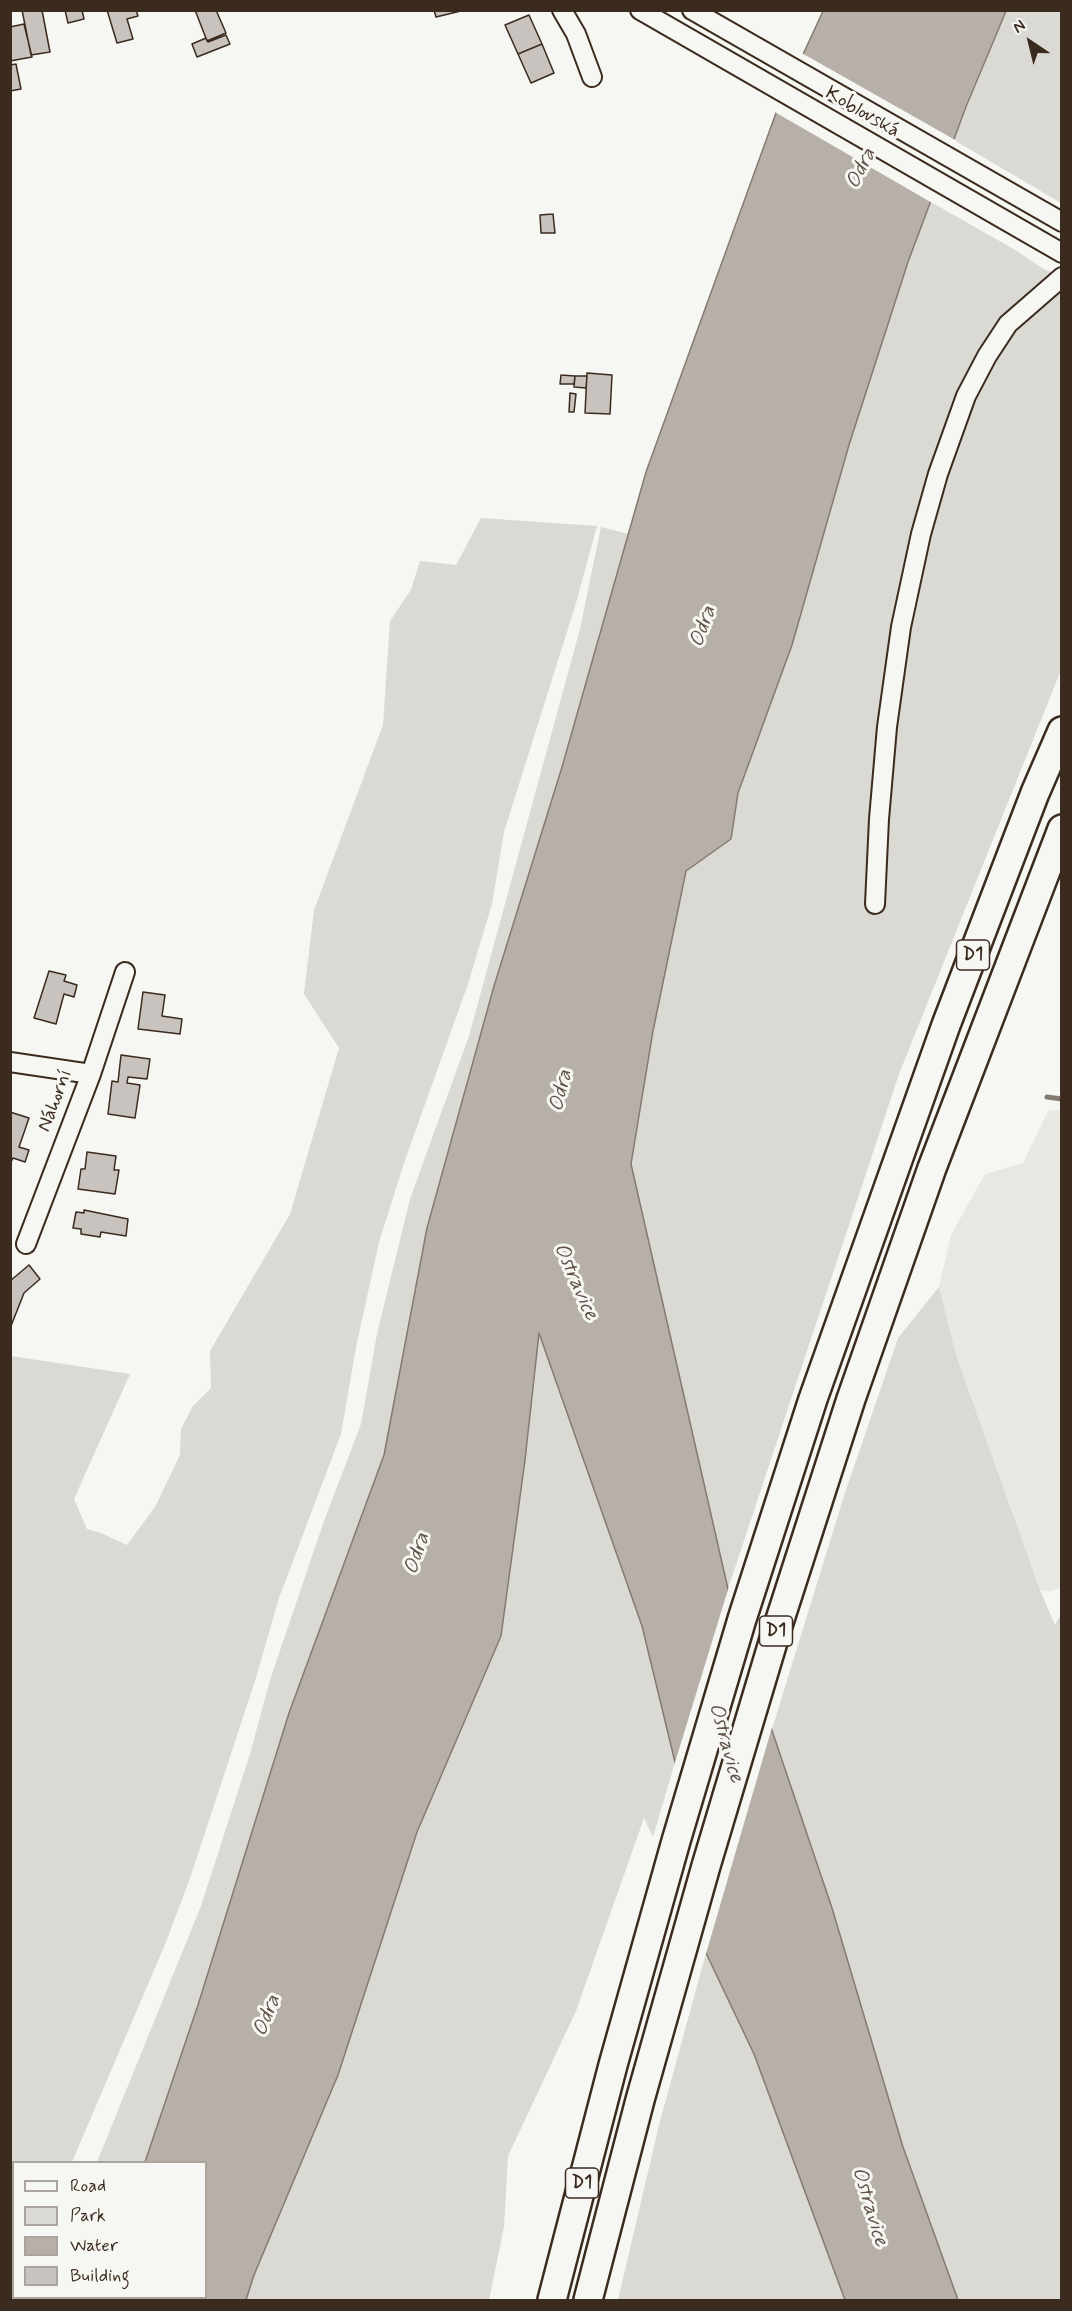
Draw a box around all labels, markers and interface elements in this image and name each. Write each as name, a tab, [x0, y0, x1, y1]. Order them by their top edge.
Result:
north arrow	[1000, 12, 1060, 72]
text: N	[1009, 15, 1030, 39]
street label: Koblovská	[820, 82, 904, 144]
water label: Odra	[841, 145, 883, 193]
water label: Odra	[685, 603, 723, 651]
road number: D1	[956, 940, 990, 970]
street label: Náhorní	[33, 1066, 79, 1136]
water label: Odra	[545, 1068, 579, 1114]
water label: Ostravice	[547, 1240, 603, 1324]
water label: Odra	[400, 1530, 436, 1578]
road number: D1	[760, 1616, 792, 1646]
water label: Ostravice	[702, 1700, 748, 1786]
water label: Odra	[249, 1992, 287, 2040]
legend	[12, 2161, 207, 2299]
water label: Ostravice	[845, 2164, 893, 2250]
road number: D1	[566, 2168, 598, 2198]
text: Road	[70, 2174, 106, 2198]
text: Park	[70, 2204, 106, 2228]
text: Water	[70, 2234, 118, 2258]
text: Building	[70, 2264, 130, 2288]

